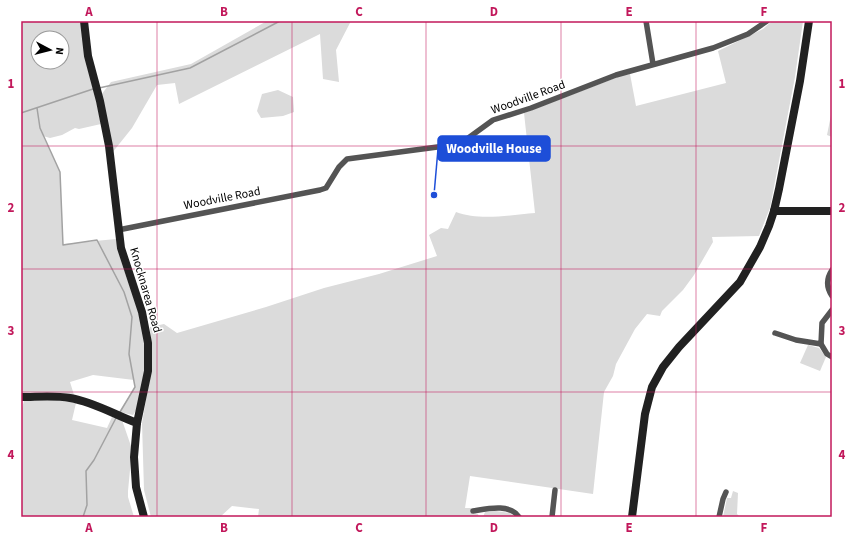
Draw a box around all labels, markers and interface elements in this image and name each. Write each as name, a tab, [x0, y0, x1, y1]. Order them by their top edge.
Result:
text: A	[84, 3, 93, 21]
text: B	[220, 3, 228, 21]
text: C	[355, 3, 363, 21]
text: D	[490, 3, 498, 21]
text: E	[625, 3, 633, 21]
text: F	[761, 3, 768, 21]
north arrow	[30, 30, 70, 70]
text: N	[52, 47, 67, 56]
text: 1	[8, 75, 15, 93]
text: 1	[839, 75, 846, 93]
street label: Woodville Road	[489, 76, 568, 119]
callout: Woodville House	[438, 136, 550, 161]
text: Woodville House	[446, 140, 542, 158]
street label: Woodville Road	[182, 183, 262, 214]
text: 2	[8, 199, 15, 217]
text: 2	[839, 199, 846, 217]
street label: Knocknarea Road	[125, 245, 166, 335]
text: 3	[8, 322, 15, 340]
text: 3	[839, 322, 846, 340]
text: 4	[8, 446, 15, 464]
text: 4	[839, 446, 846, 464]
text: A	[84, 519, 93, 537]
text: B	[220, 519, 228, 537]
text: C	[355, 519, 363, 537]
text: D	[490, 519, 498, 537]
text: E	[625, 519, 633, 537]
text: F	[761, 519, 768, 537]

